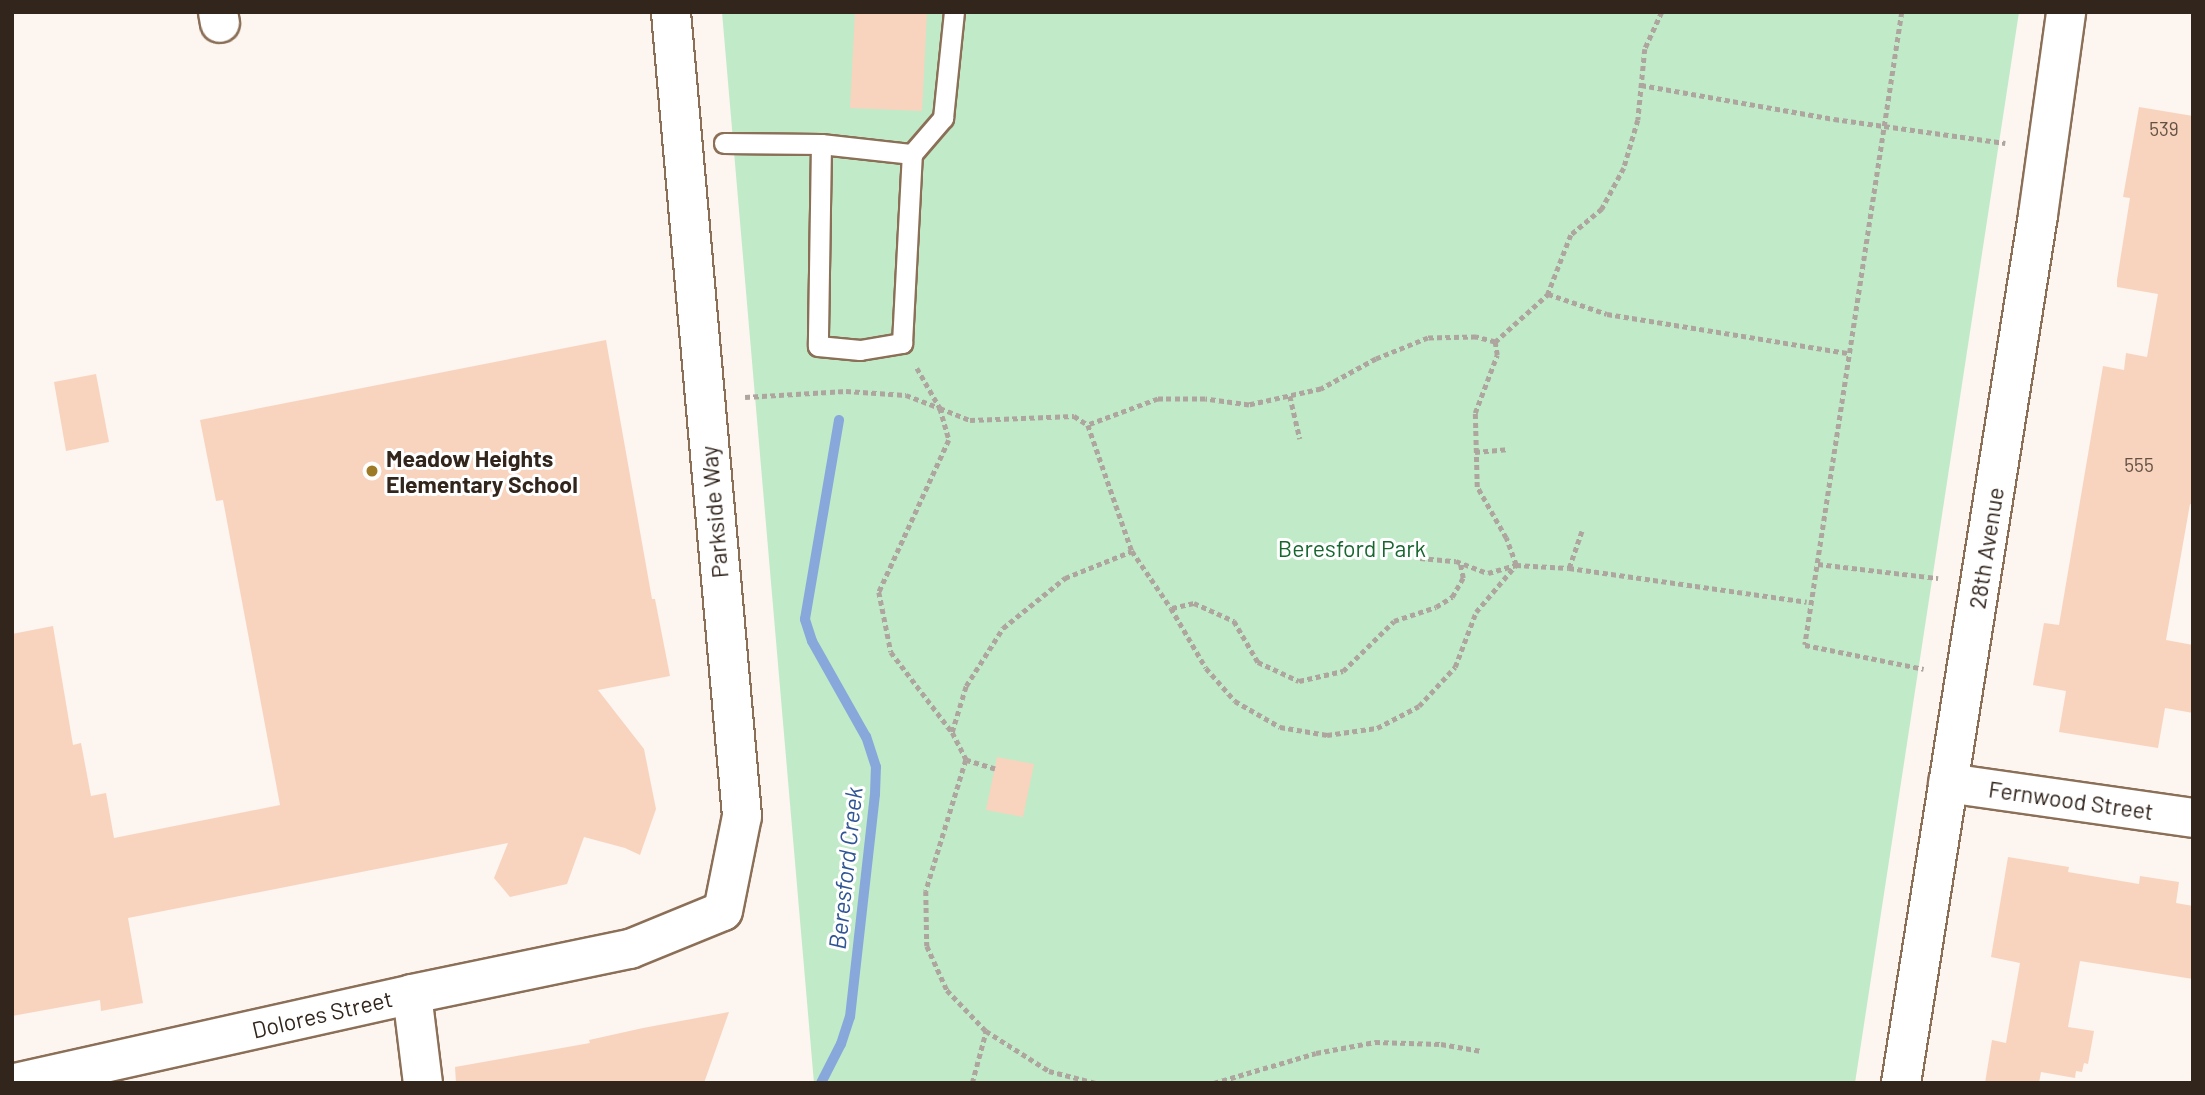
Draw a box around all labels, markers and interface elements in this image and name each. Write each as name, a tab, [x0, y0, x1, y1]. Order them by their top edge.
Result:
house number: 539	[2149, 118, 2179, 140]
place label: Meadow Heights Elementary School	[386, 444, 578, 498]
street label: Parkside Way	[694, 445, 734, 579]
house number: 555	[2124, 454, 2154, 476]
marker: Meadow Heights Elementary School	[364, 463, 380, 479]
street label: 28th Avenue	[1963, 485, 2009, 611]
park label: Beresford Park	[1278, 534, 1426, 562]
street label: Fernwood Street	[1987, 775, 2155, 825]
water label: Beresford Creek	[822, 785, 868, 951]
street label: Dolores Street	[249, 984, 395, 1044]

